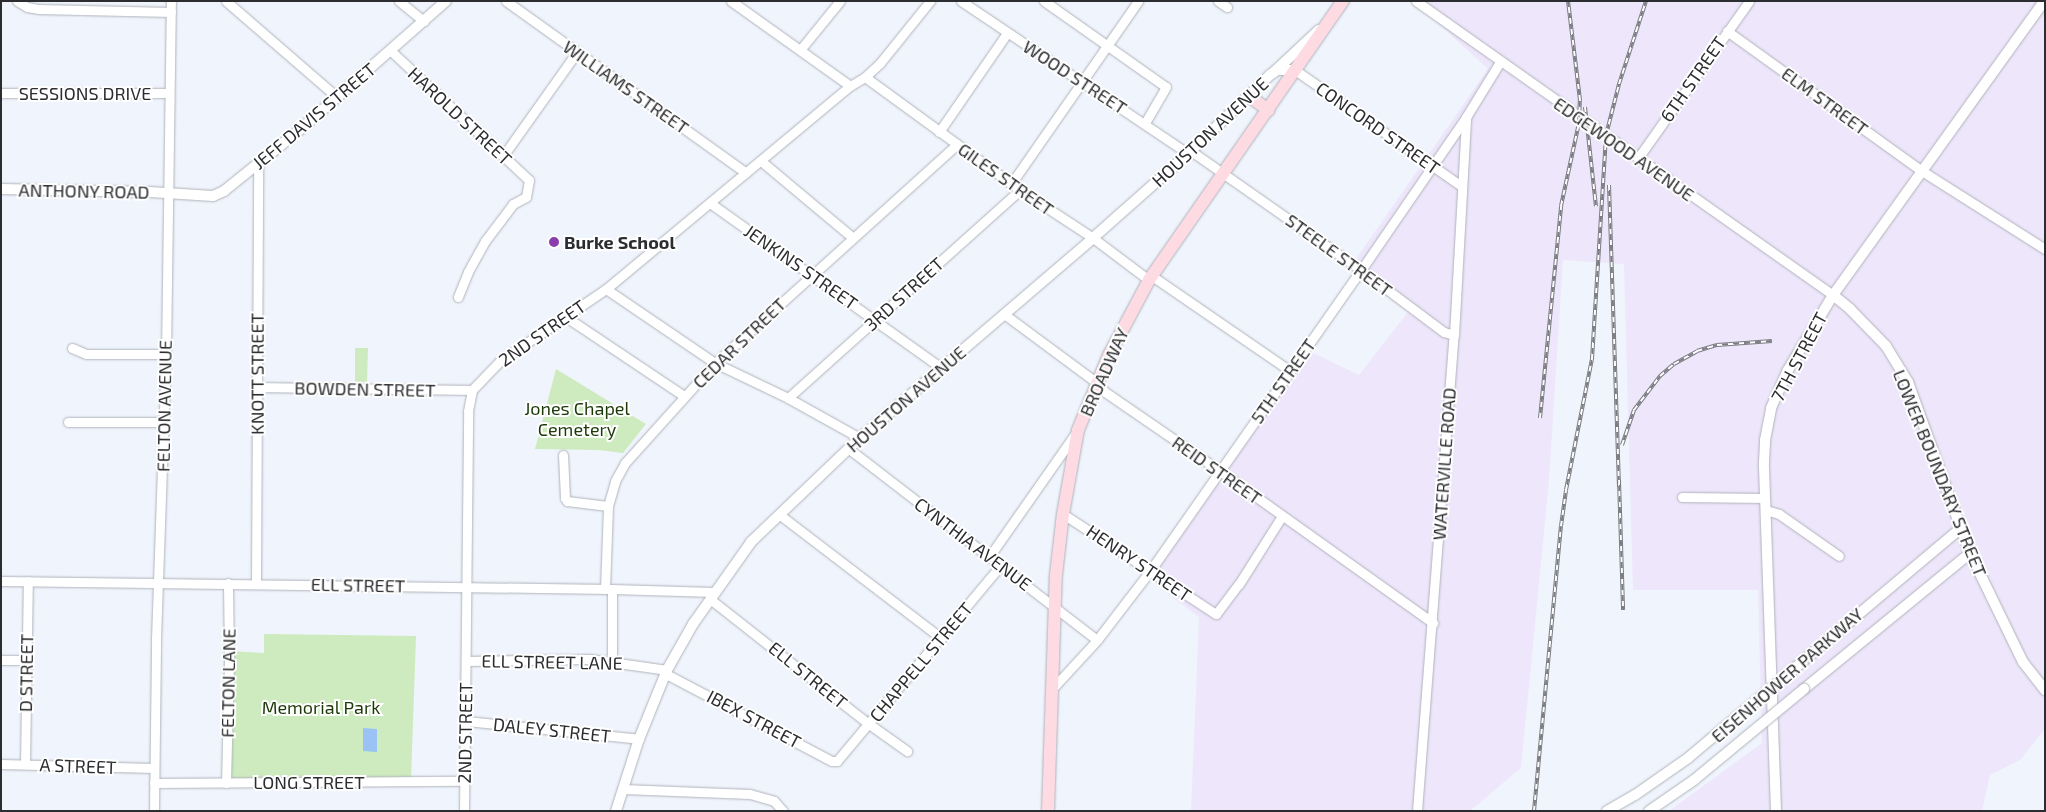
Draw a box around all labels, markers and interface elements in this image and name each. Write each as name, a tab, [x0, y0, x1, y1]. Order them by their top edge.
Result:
street label: 6TH STREET	[1656, 32, 1730, 126]
street label: WOOD STREET	[1019, 35, 1131, 119]
street label: WILLIAMS STREET	[559, 36, 693, 138]
street label: JEFF DAVIS STREET	[248, 58, 380, 174]
street label: HAROLD STREET	[404, 62, 516, 170]
street label: ELM STREET	[1778, 62, 1872, 140]
street label: HOUSTON AVENUE	[1147, 72, 1273, 192]
street label: CONCORD STREET	[1312, 77, 1444, 179]
street label: SESSIONS DRIVE	[19, 82, 151, 104]
street label: EDGEWOOD AVENUE	[1549, 92, 1699, 206]
street label: GILES STREET	[954, 138, 1058, 220]
street label: ANTHONY ROAD	[18, 179, 150, 203]
street label: STEELE STREET	[1282, 209, 1396, 301]
street label: JENKINS STREET	[740, 220, 862, 314]
place label: Burke School	[564, 231, 675, 253]
marker: Burke School	[548, 236, 560, 248]
street label: 3RD STREET	[860, 253, 948, 335]
street label: CEDAR STREET	[688, 293, 790, 393]
street label: 2ND STREET	[494, 295, 590, 371]
street label: 7TH STREET	[1766, 309, 1832, 405]
street label: KNOTT STREET	[246, 313, 268, 435]
street label: BROADWAY	[1075, 324, 1133, 420]
street label: 5TH STREET	[1246, 334, 1320, 428]
street label: FELTON AVENUE	[152, 340, 176, 472]
street label: HOUSTON AVENUE	[842, 341, 970, 457]
street label: LOWER BOUNDARY STREET	[1888, 366, 1992, 580]
street label: BOWDEN STREET	[294, 377, 436, 401]
street label: WATERVILLE ROAD	[1428, 387, 1460, 541]
park label: Jones Chapel Cemetery	[524, 398, 630, 440]
street label: REID STREET	[1168, 431, 1266, 509]
street label: CYNTHIA AVENUE	[910, 493, 1036, 595]
street label: HENRY STREET	[1082, 520, 1196, 606]
street label: ELL STREET	[310, 573, 406, 597]
street label: CHAPPELL STREET	[865, 598, 977, 726]
street label: EISENHOWER PARKWAY	[1707, 603, 1867, 747]
street label: FELTON LANE	[216, 628, 240, 738]
street label: D STREET	[15, 634, 37, 712]
street label: ELL STREET	[764, 637, 852, 713]
street label: ELL STREET LANE	[481, 650, 623, 674]
street label: 2ND STREET	[453, 682, 477, 784]
street label: IBEX STREET	[703, 685, 805, 753]
park label: Memorial Park	[261, 696, 381, 718]
street label: DALEY STREET	[492, 713, 612, 747]
street label: A STREET	[39, 754, 117, 778]
street label: LONG STREET	[253, 771, 365, 793]

